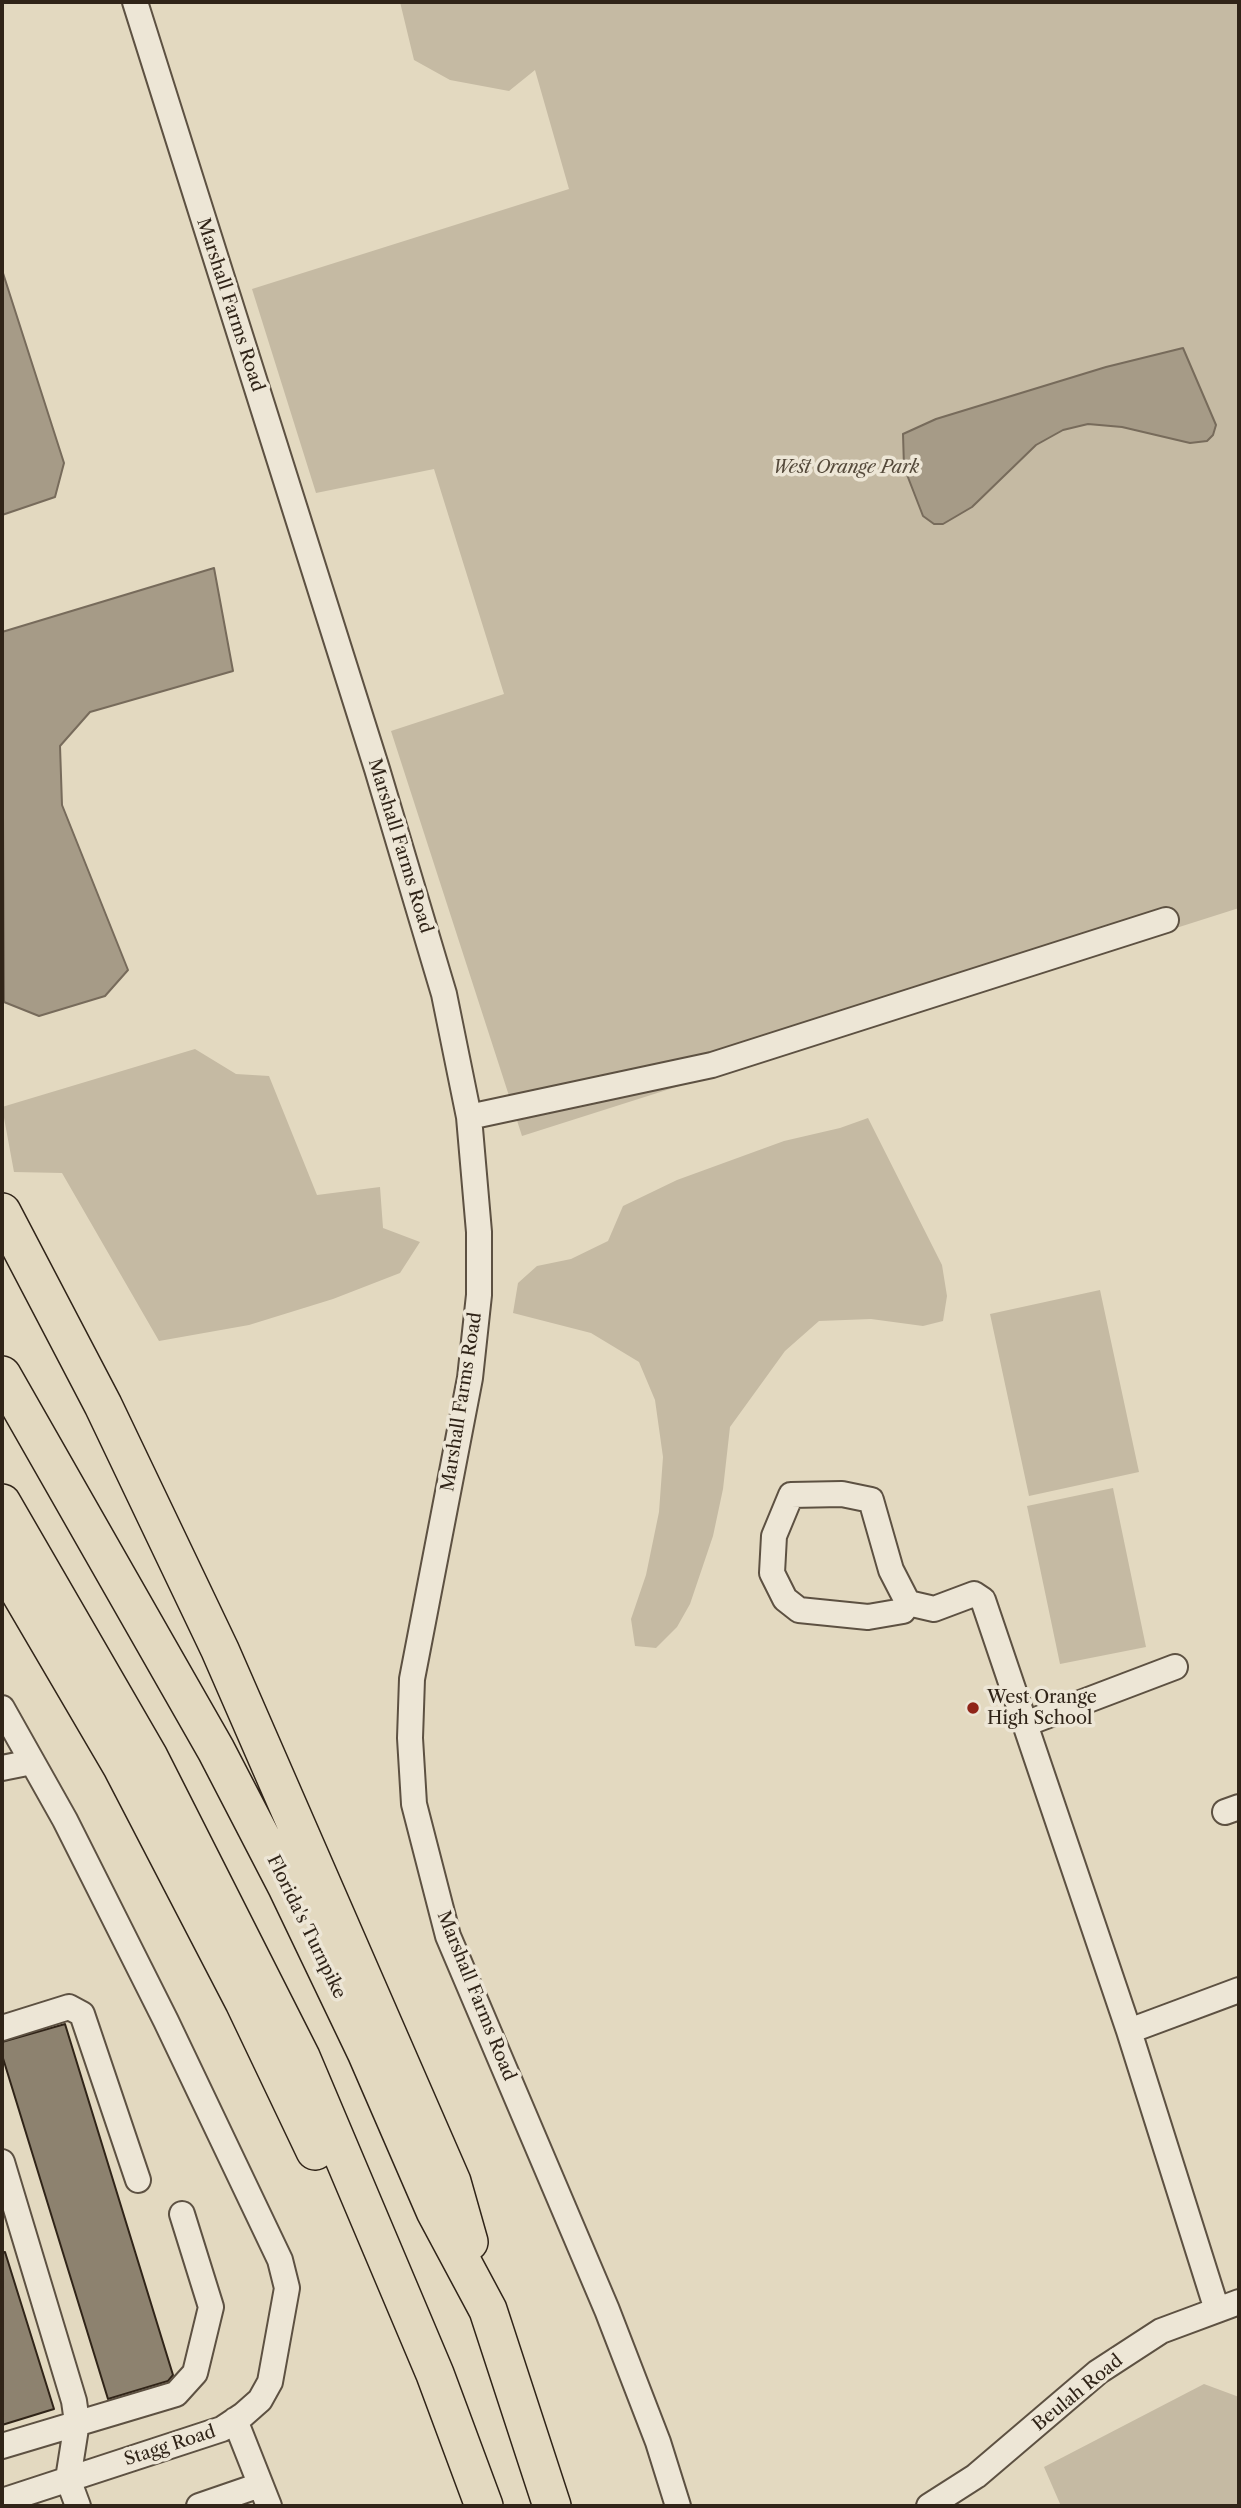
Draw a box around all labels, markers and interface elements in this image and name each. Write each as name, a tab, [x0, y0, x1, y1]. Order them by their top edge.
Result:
street label: Marshall Farms Road	[192, 215, 268, 395]
park label: West Orange Park	[773, 457, 919, 479]
street label: Marshall Farms Road	[363, 756, 437, 936]
street label: Marshall Farms Road	[437, 1311, 487, 1493]
place label: West Orange High School	[987, 1687, 1097, 1730]
marker: West Orange High School	[965, 1700, 981, 1716]
street label: Florida's Turnpike	[262, 1852, 350, 2002]
street label: Marshall Farms Road	[432, 1908, 520, 2084]
street label: Beulah Road	[1029, 2350, 1127, 2436]
street label: Stagg Road	[122, 2421, 218, 2471]

